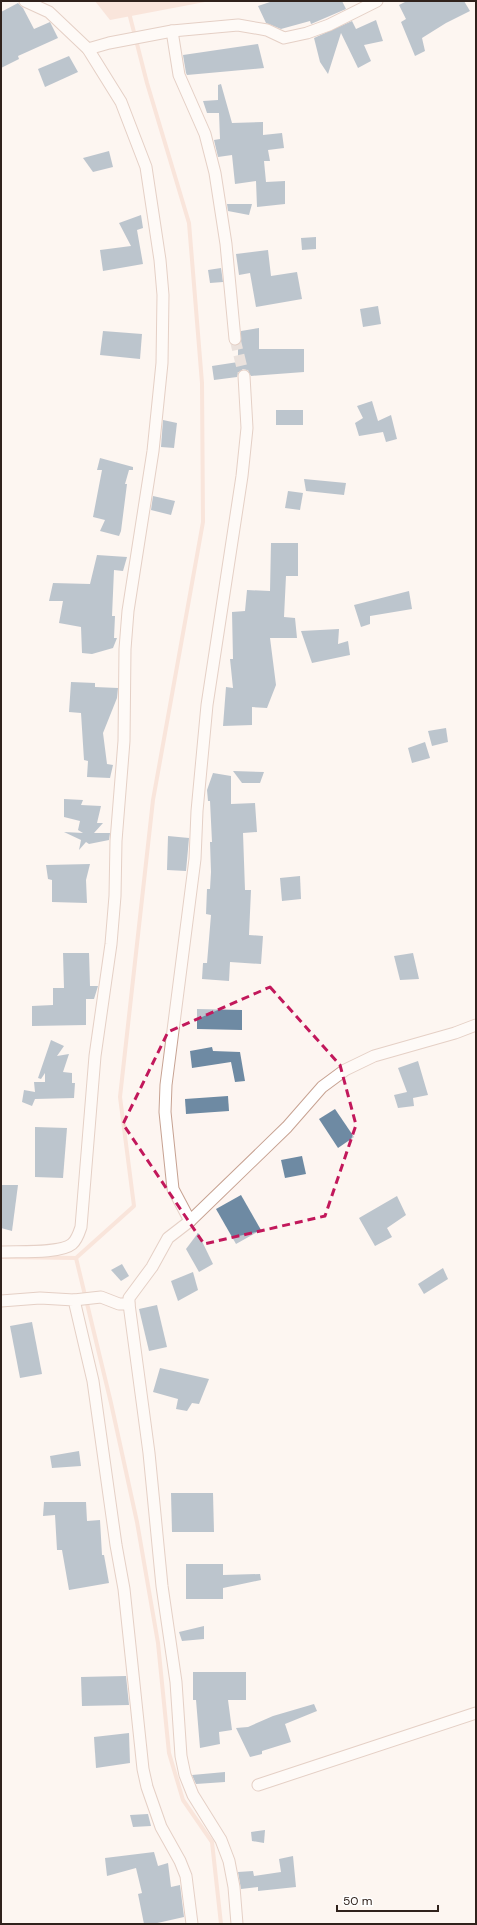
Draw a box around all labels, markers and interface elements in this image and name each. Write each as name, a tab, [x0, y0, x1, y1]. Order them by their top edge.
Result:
scale bar	[337, 1887, 438, 1913]
text: 50 m	[343, 1893, 372, 1909]

